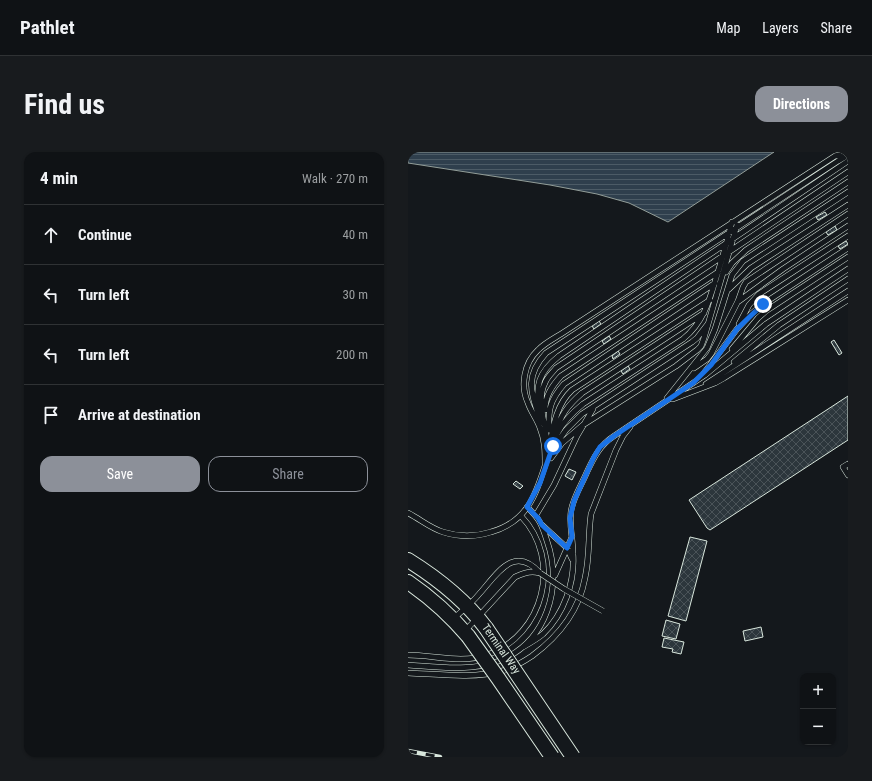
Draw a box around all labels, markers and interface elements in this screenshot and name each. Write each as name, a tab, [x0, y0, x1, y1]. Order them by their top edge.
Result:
text: Pathlet	[20, 16, 75, 39]
text: Map	[716, 20, 740, 36]
text: Layers	[762, 20, 799, 36]
text: Share	[821, 20, 852, 36]
button: Directions	[755, 86, 848, 122]
text: Find us	[24, 88, 105, 121]
text: 4 min	[40, 168, 78, 188]
text: Walk · 270 m	[302, 171, 368, 186]
icon: ahead	[40, 224, 62, 246]
text: Continue	[78, 226, 132, 244]
text: 40 m	[342, 227, 368, 242]
icon: left	[40, 284, 62, 306]
text: Turn left	[78, 286, 129, 304]
text: 30 m	[342, 287, 368, 302]
route end	[754, 295, 772, 313]
icon: left	[40, 344, 62, 366]
text: Turn left	[78, 346, 129, 364]
text: 200 m	[336, 347, 368, 362]
icon: arrive	[40, 404, 62, 426]
text: Arrive at destination	[78, 406, 201, 424]
route start	[544, 437, 562, 455]
button: Save	[40, 456, 200, 492]
button: Share	[208, 456, 368, 492]
street label: Terminal Way	[479, 621, 523, 677]
map controls	[800, 673, 836, 745]
button: +	[800, 673, 836, 709]
button: −	[800, 709, 836, 745]

